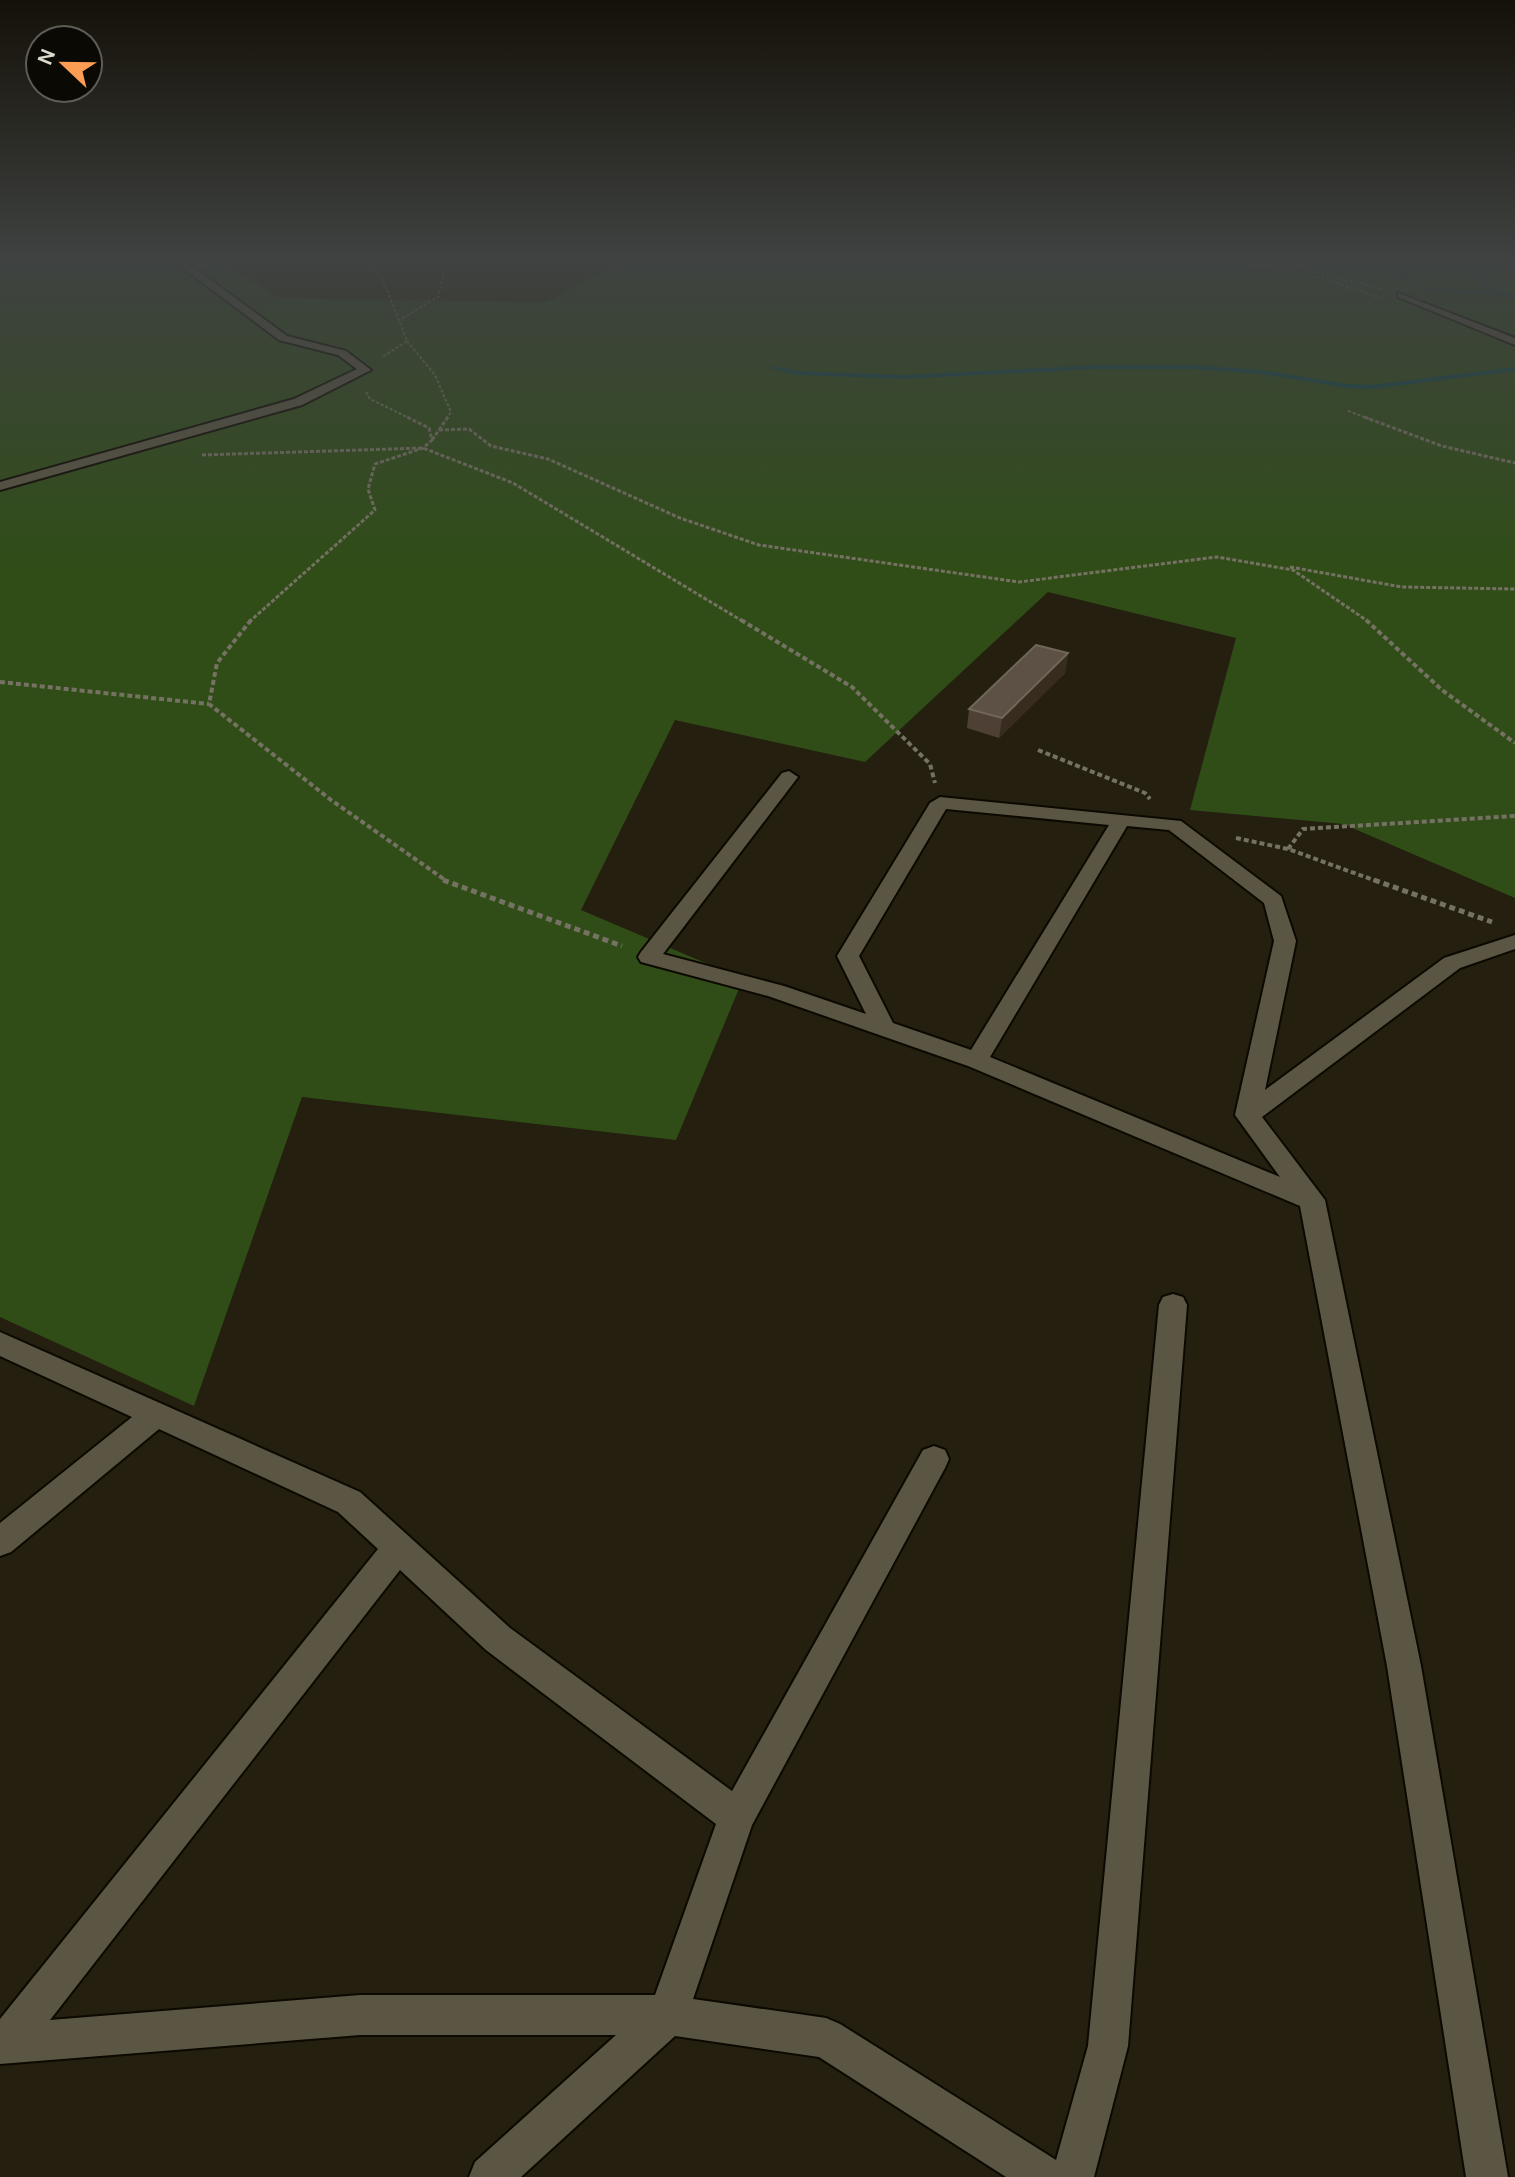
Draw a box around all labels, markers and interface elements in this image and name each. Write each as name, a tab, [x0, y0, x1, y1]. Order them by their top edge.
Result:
north arrow	[24, 24, 104, 104]
text: N	[31, 45, 61, 69]

